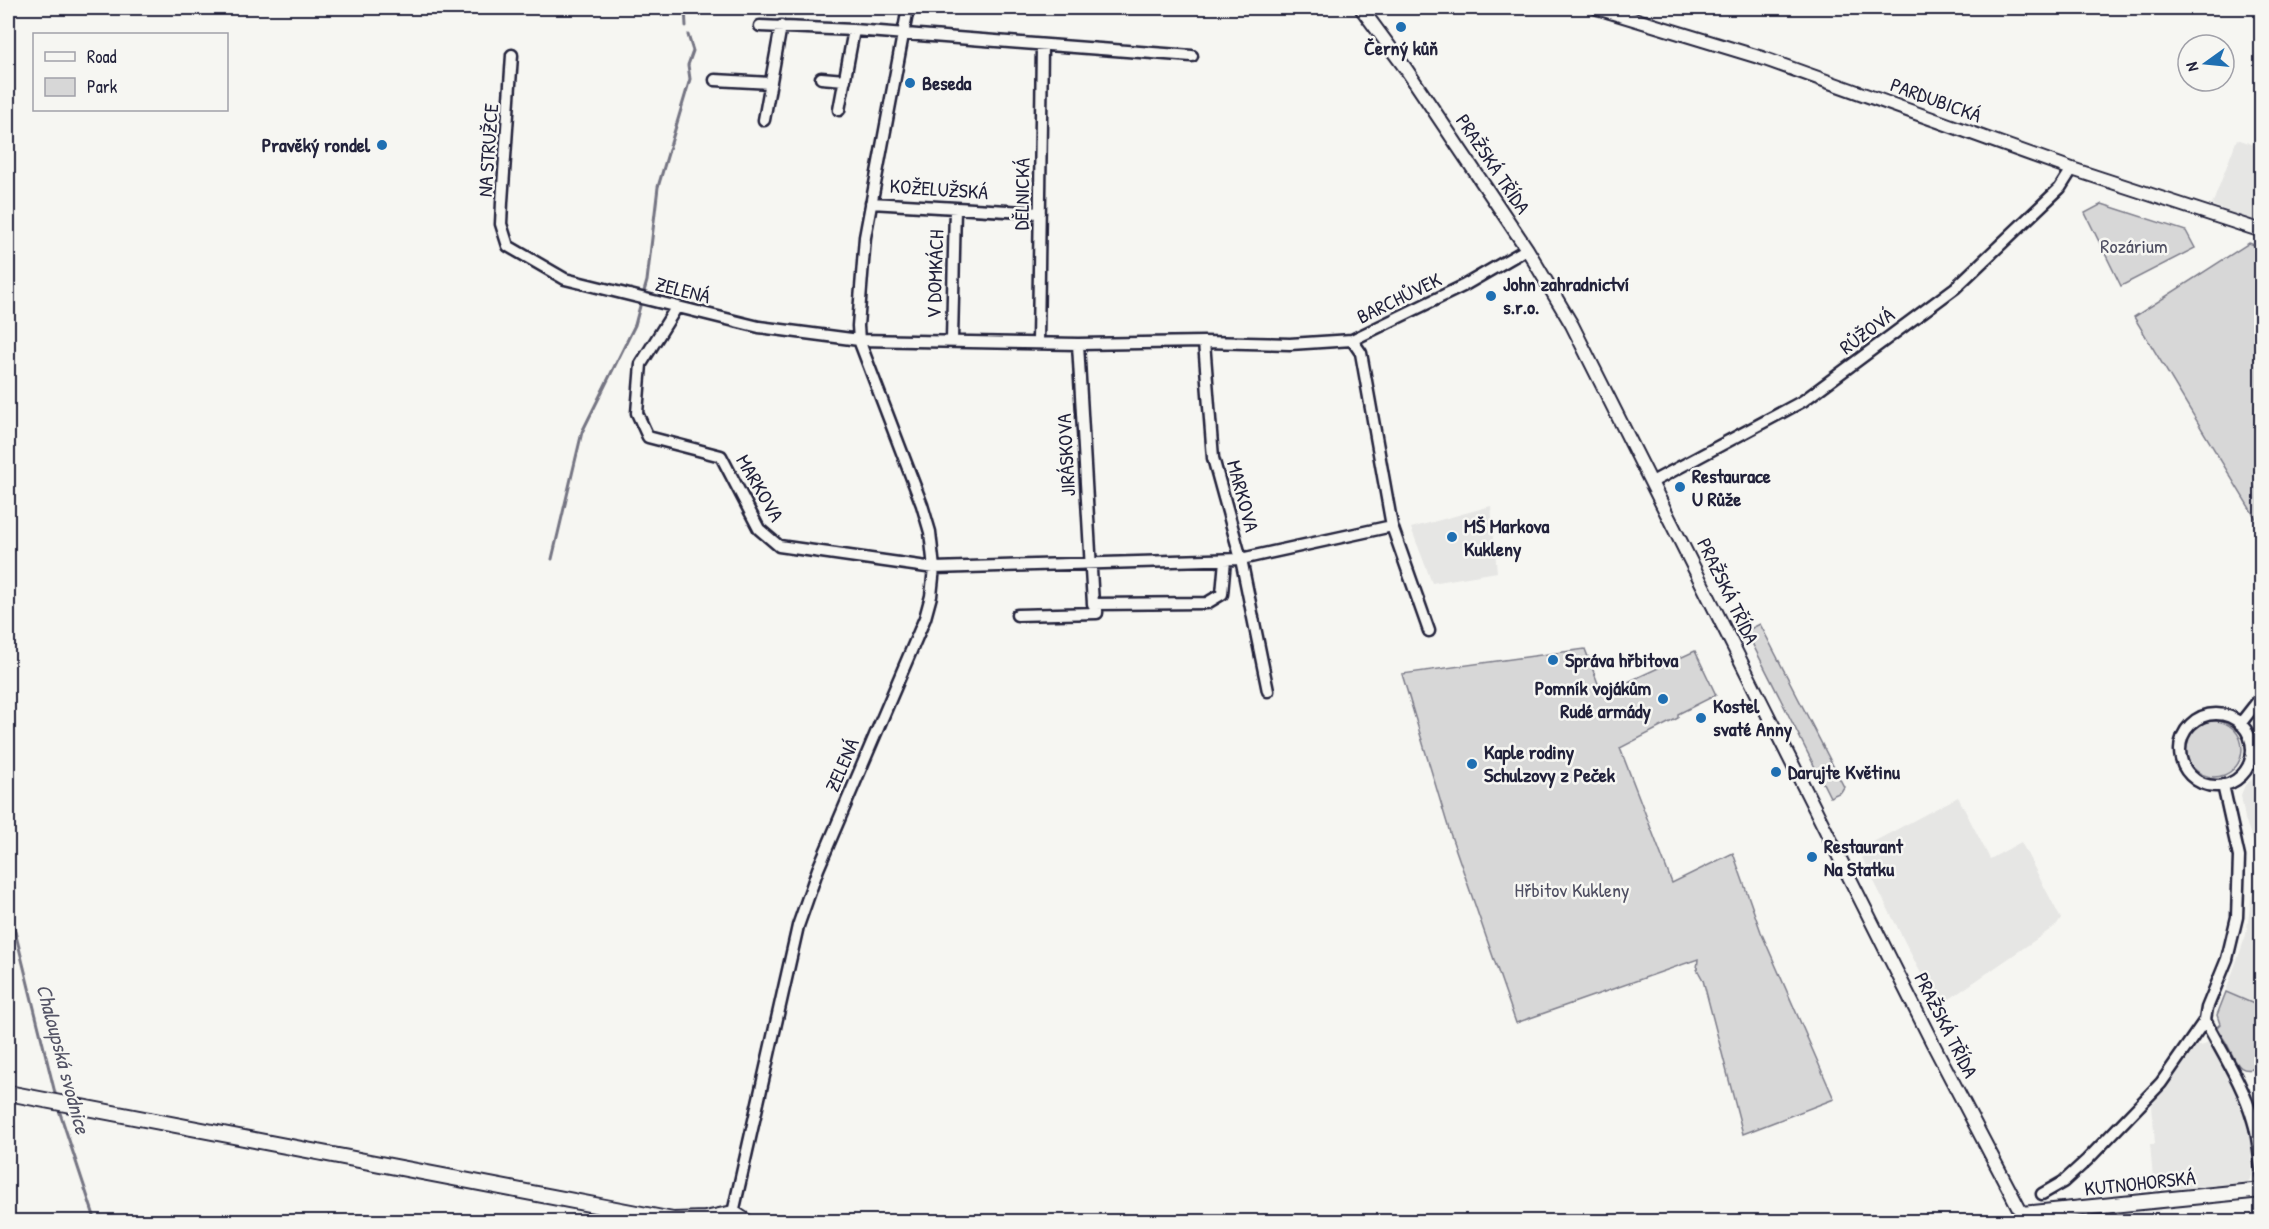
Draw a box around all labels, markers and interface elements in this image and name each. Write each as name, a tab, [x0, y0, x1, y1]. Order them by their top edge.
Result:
marker: Černý kůň	[1394, 20, 1408, 34]
legend	[33, 33, 228, 111]
north arrow	[2176, 33, 2236, 93]
place label: Černý kůň	[1364, 34, 1438, 62]
text: Road	[87, 44, 117, 69]
text: N	[2180, 59, 2203, 74]
place label: Beseda	[922, 69, 972, 96]
street label: PARDUBICKÁ	[1887, 71, 1986, 129]
text: Park	[87, 74, 118, 99]
marker: Beseda	[903, 76, 917, 90]
street label: NA STRUŽCE	[471, 102, 504, 198]
street label: PRAŽSKÁ TŘÍDA	[1450, 109, 1537, 219]
place label: Pravěký rondel	[262, 131, 371, 159]
marker: Pravěký rondel	[375, 138, 389, 152]
street label: DĚLNICKÁ	[1007, 157, 1036, 230]
street label: KOŽELUŽSKÁ	[889, 172, 989, 205]
street label: V DOMKÁCH	[919, 229, 950, 319]
park label: Rozárium	[2100, 232, 2168, 259]
street label: BARCHŮVEK	[1352, 265, 1446, 330]
street label: ZELENÁ	[653, 270, 714, 309]
place label: John zahradnictví s.r.o.	[1503, 270, 1629, 320]
marker: John zahradnictví s.r.o.	[1484, 289, 1498, 303]
street label: RŮŽOVÁ	[1834, 301, 1900, 360]
street label: JIRÁSKOVA	[1050, 413, 1081, 497]
street label: MARKOVA	[730, 449, 791, 526]
street label: MARKOVA	[1221, 457, 1266, 535]
place label: Restaurace U Růže	[1692, 462, 1771, 512]
marker: Restaurace U Růže	[1673, 480, 1687, 494]
place label: MŠ Markova Kukleny	[1464, 512, 1549, 563]
marker: MŠ Markova Kukleny	[1445, 530, 1459, 544]
street label: PRAŽSKÁ TŘÍDA	[1691, 533, 1766, 649]
place label: Správa hřbitova	[1565, 646, 1678, 674]
marker: Správa hřbitova	[1546, 653, 1560, 667]
place label: Pomník vojákům Rudé armády	[1535, 674, 1652, 725]
marker: Pomník vojákům Rudé armády	[1656, 692, 1670, 706]
place label: Kostel svaté Anny	[1713, 692, 1793, 743]
marker: Kostel svaté Anny	[1694, 711, 1708, 725]
street label: ZELENÁ	[818, 734, 865, 796]
place label: Kaple rodiny Schulzovy z Peček	[1484, 738, 1616, 789]
marker: Kaple rodiny Schulzovy z Peček	[1465, 757, 1479, 771]
place label: Darujte Květinu	[1788, 758, 1901, 785]
marker: Darujte Květinu	[1769, 765, 1783, 779]
place label: Restaurant Na Statku	[1824, 832, 1904, 882]
marker: Restaurant Na Statku	[1805, 850, 1819, 864]
park label: Hřbitov Kukleny	[1515, 876, 1629, 903]
street label: PRAŽSKÁ TŘÍDA	[1908, 967, 1985, 1082]
water label: Chaloupská svodnice	[30, 981, 98, 1138]
street label: KUTNOHORSKÁ	[2083, 1163, 2197, 1202]

